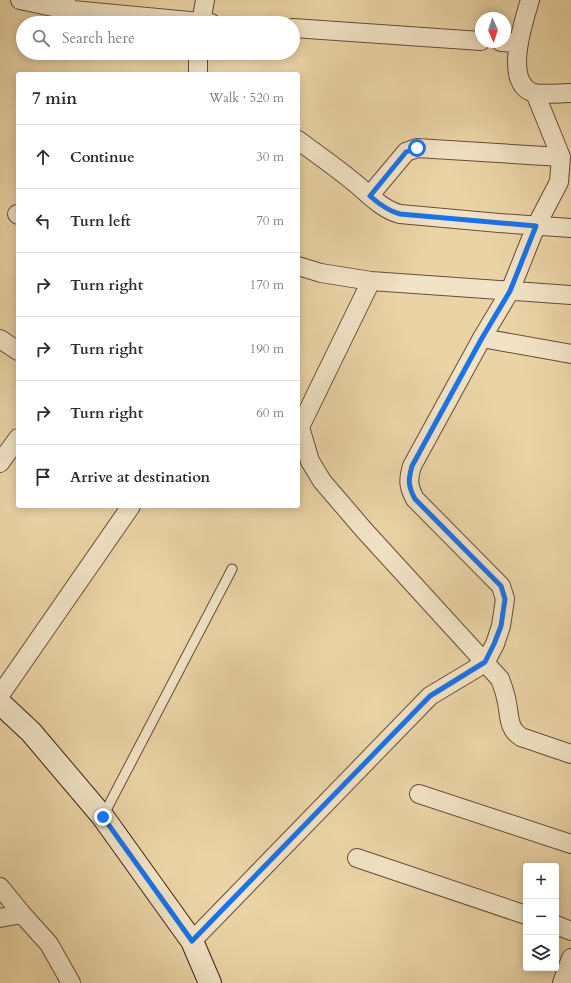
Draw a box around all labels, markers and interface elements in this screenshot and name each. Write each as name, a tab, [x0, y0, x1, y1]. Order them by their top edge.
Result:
north arrow	[475, 12, 511, 48]
search box	[16, 16, 300, 60]
icon: search	[30, 27, 52, 49]
text: Search here	[62, 28, 135, 48]
text: 7 min	[32, 87, 77, 110]
text: Walk · 520 m	[209, 89, 284, 107]
route start	[408, 139, 426, 157]
icon: ahead	[32, 146, 54, 168]
text: Continue	[70, 147, 135, 167]
text: 30 m	[256, 148, 284, 166]
icon: left	[32, 210, 54, 232]
text: Turn left	[70, 211, 131, 231]
text: 70 m	[256, 212, 284, 230]
icon: right	[32, 274, 54, 296]
text: Turn right	[70, 275, 143, 295]
text: 170 m	[250, 276, 284, 294]
icon: right	[32, 338, 54, 360]
text: Turn right	[70, 339, 143, 359]
text: 190 m	[250, 340, 284, 358]
icon: right	[32, 402, 54, 424]
text: Turn right	[70, 403, 143, 423]
text: 60 m	[256, 404, 284, 422]
icon: arrive	[32, 466, 54, 488]
text: Arrive at destination	[70, 467, 210, 487]
route end	[94, 808, 112, 826]
map controls	[523, 863, 559, 971]
button: +	[523, 863, 559, 899]
button: −	[523, 899, 559, 935]
button: layers	[523, 935, 559, 971]

